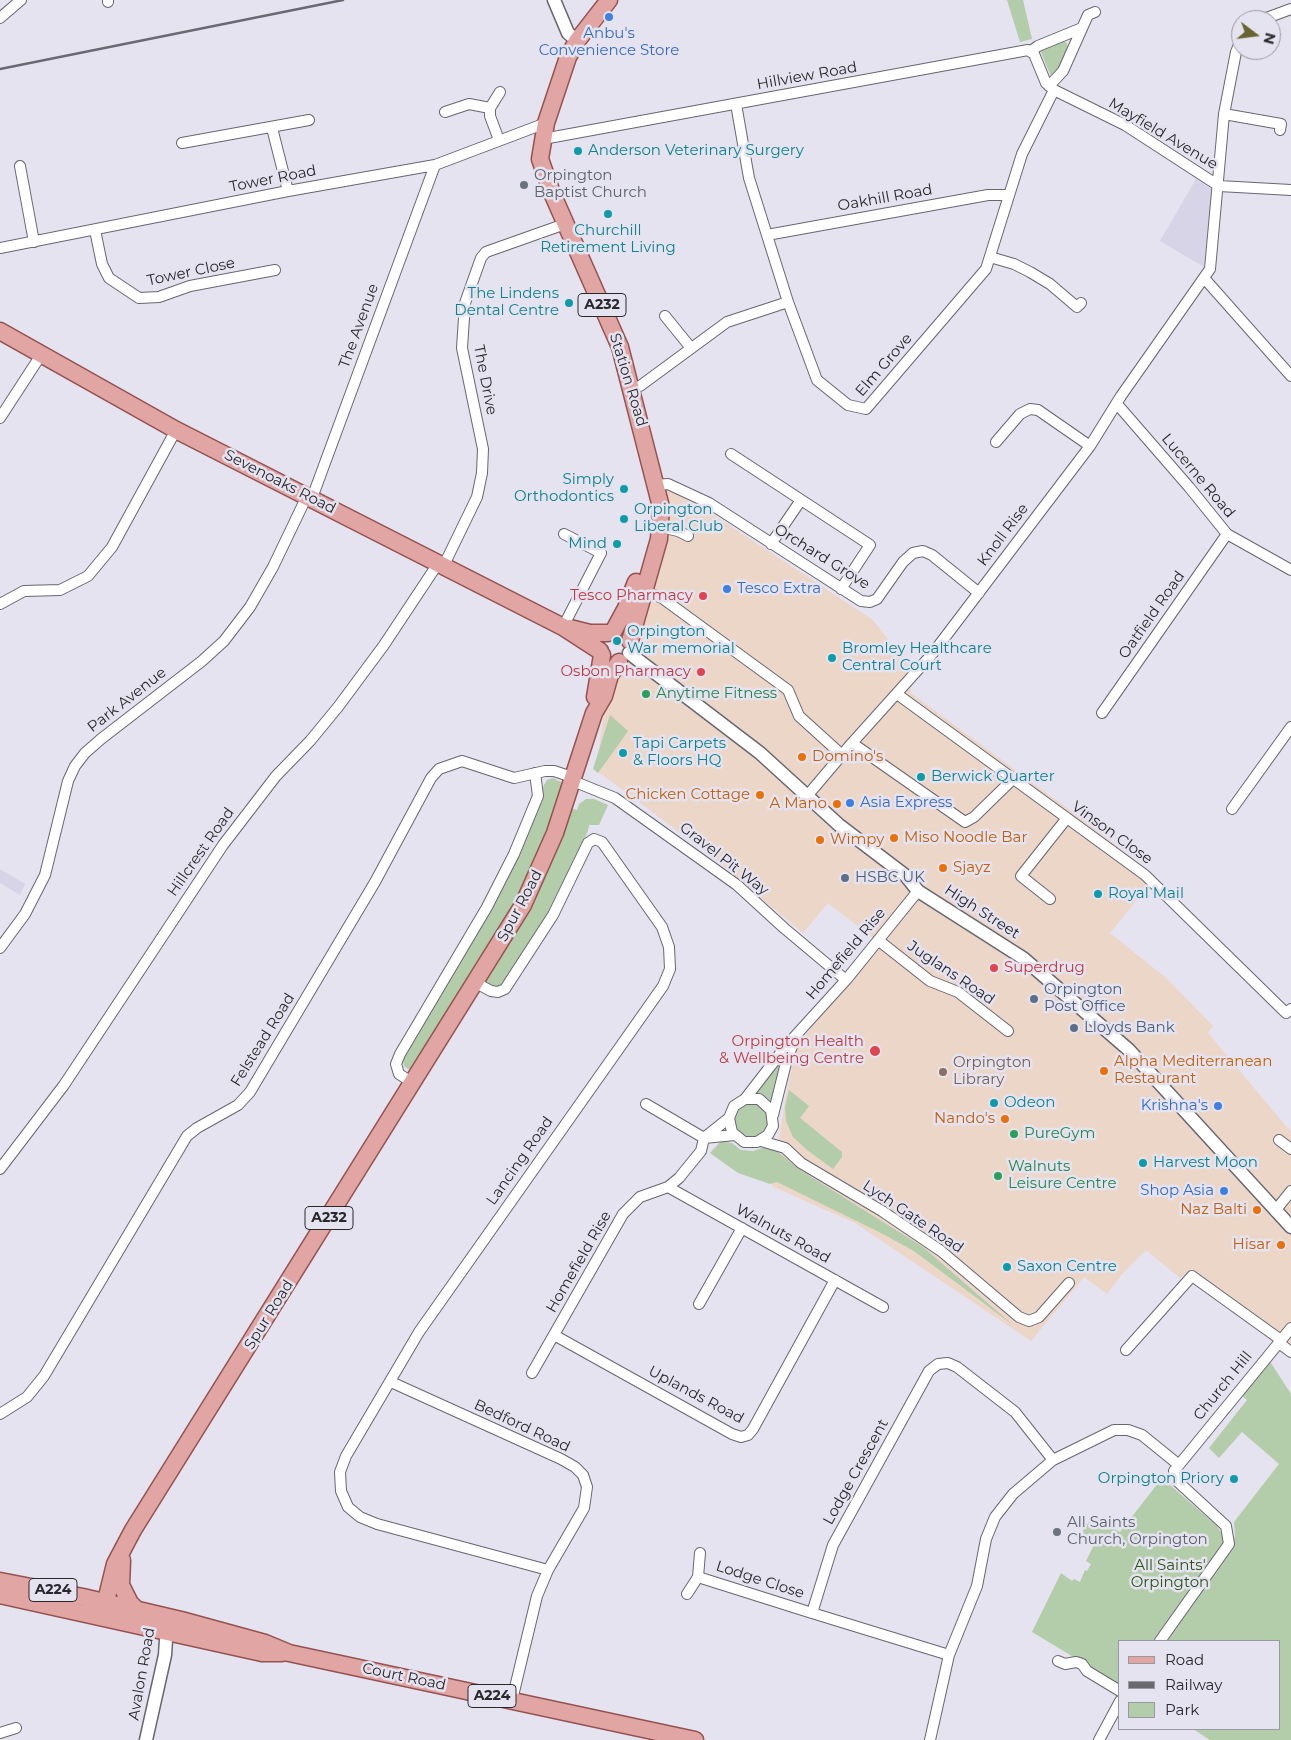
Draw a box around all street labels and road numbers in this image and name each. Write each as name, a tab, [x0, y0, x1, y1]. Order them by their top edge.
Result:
street label: Hillview Road	[755, 58, 859, 94]
street label: Mayfield Avenue	[1105, 94, 1221, 174]
street label: Tower Road	[228, 162, 318, 196]
street label: Oakhill Road	[836, 181, 934, 215]
street label: Tower Close	[145, 254, 237, 290]
street label: The Avenue	[335, 281, 383, 371]
road number: A232	[578, 294, 626, 316]
street label: Elm Grove	[852, 330, 916, 400]
street label: Station Road	[605, 331, 651, 429]
street label: The Drive	[469, 343, 501, 417]
street label: Lucerne Road	[1158, 430, 1238, 522]
street label: Sevenoaks Road	[221, 446, 339, 518]
street label: Knoll Rise	[974, 500, 1032, 570]
street label: Orchard Grove	[771, 520, 873, 594]
street label: Oatfield Road	[1115, 568, 1189, 662]
street label: Park Avenue	[84, 664, 170, 736]
street label: Vinson Close	[1068, 798, 1156, 868]
street label: Hillcrest Road	[164, 804, 238, 900]
street label: Gravel Pit Way	[676, 819, 772, 899]
street label: Spur Road	[494, 867, 546, 945]
street label: High Street	[941, 881, 1023, 943]
street label: Homefield Rise	[802, 904, 890, 1004]
street label: Juglans Road	[904, 937, 998, 1009]
street label: Felstead Road	[227, 990, 299, 1090]
street label: Lancing Road	[483, 1113, 557, 1209]
street label: Lych Gate Road	[859, 1177, 967, 1257]
street label: Walnuts Road	[732, 1201, 834, 1267]
road number: A232	[305, 1206, 353, 1230]
street label: Homefield Rise	[543, 1208, 615, 1316]
street label: Spur Road	[241, 1277, 297, 1353]
street label: Church Hill	[1190, 1348, 1256, 1424]
street label: Uplands Road	[645, 1362, 747, 1428]
street label: Bedford Road	[471, 1396, 573, 1456]
street label: Lodge Crescent	[820, 1416, 892, 1528]
street label: Lodge Close	[713, 1557, 807, 1603]
road number: A224	[29, 1578, 77, 1602]
street label: Avalon Road	[125, 1626, 159, 1722]
street label: Court Road	[360, 1659, 448, 1695]
road number: A224	[468, 1684, 516, 1708]

